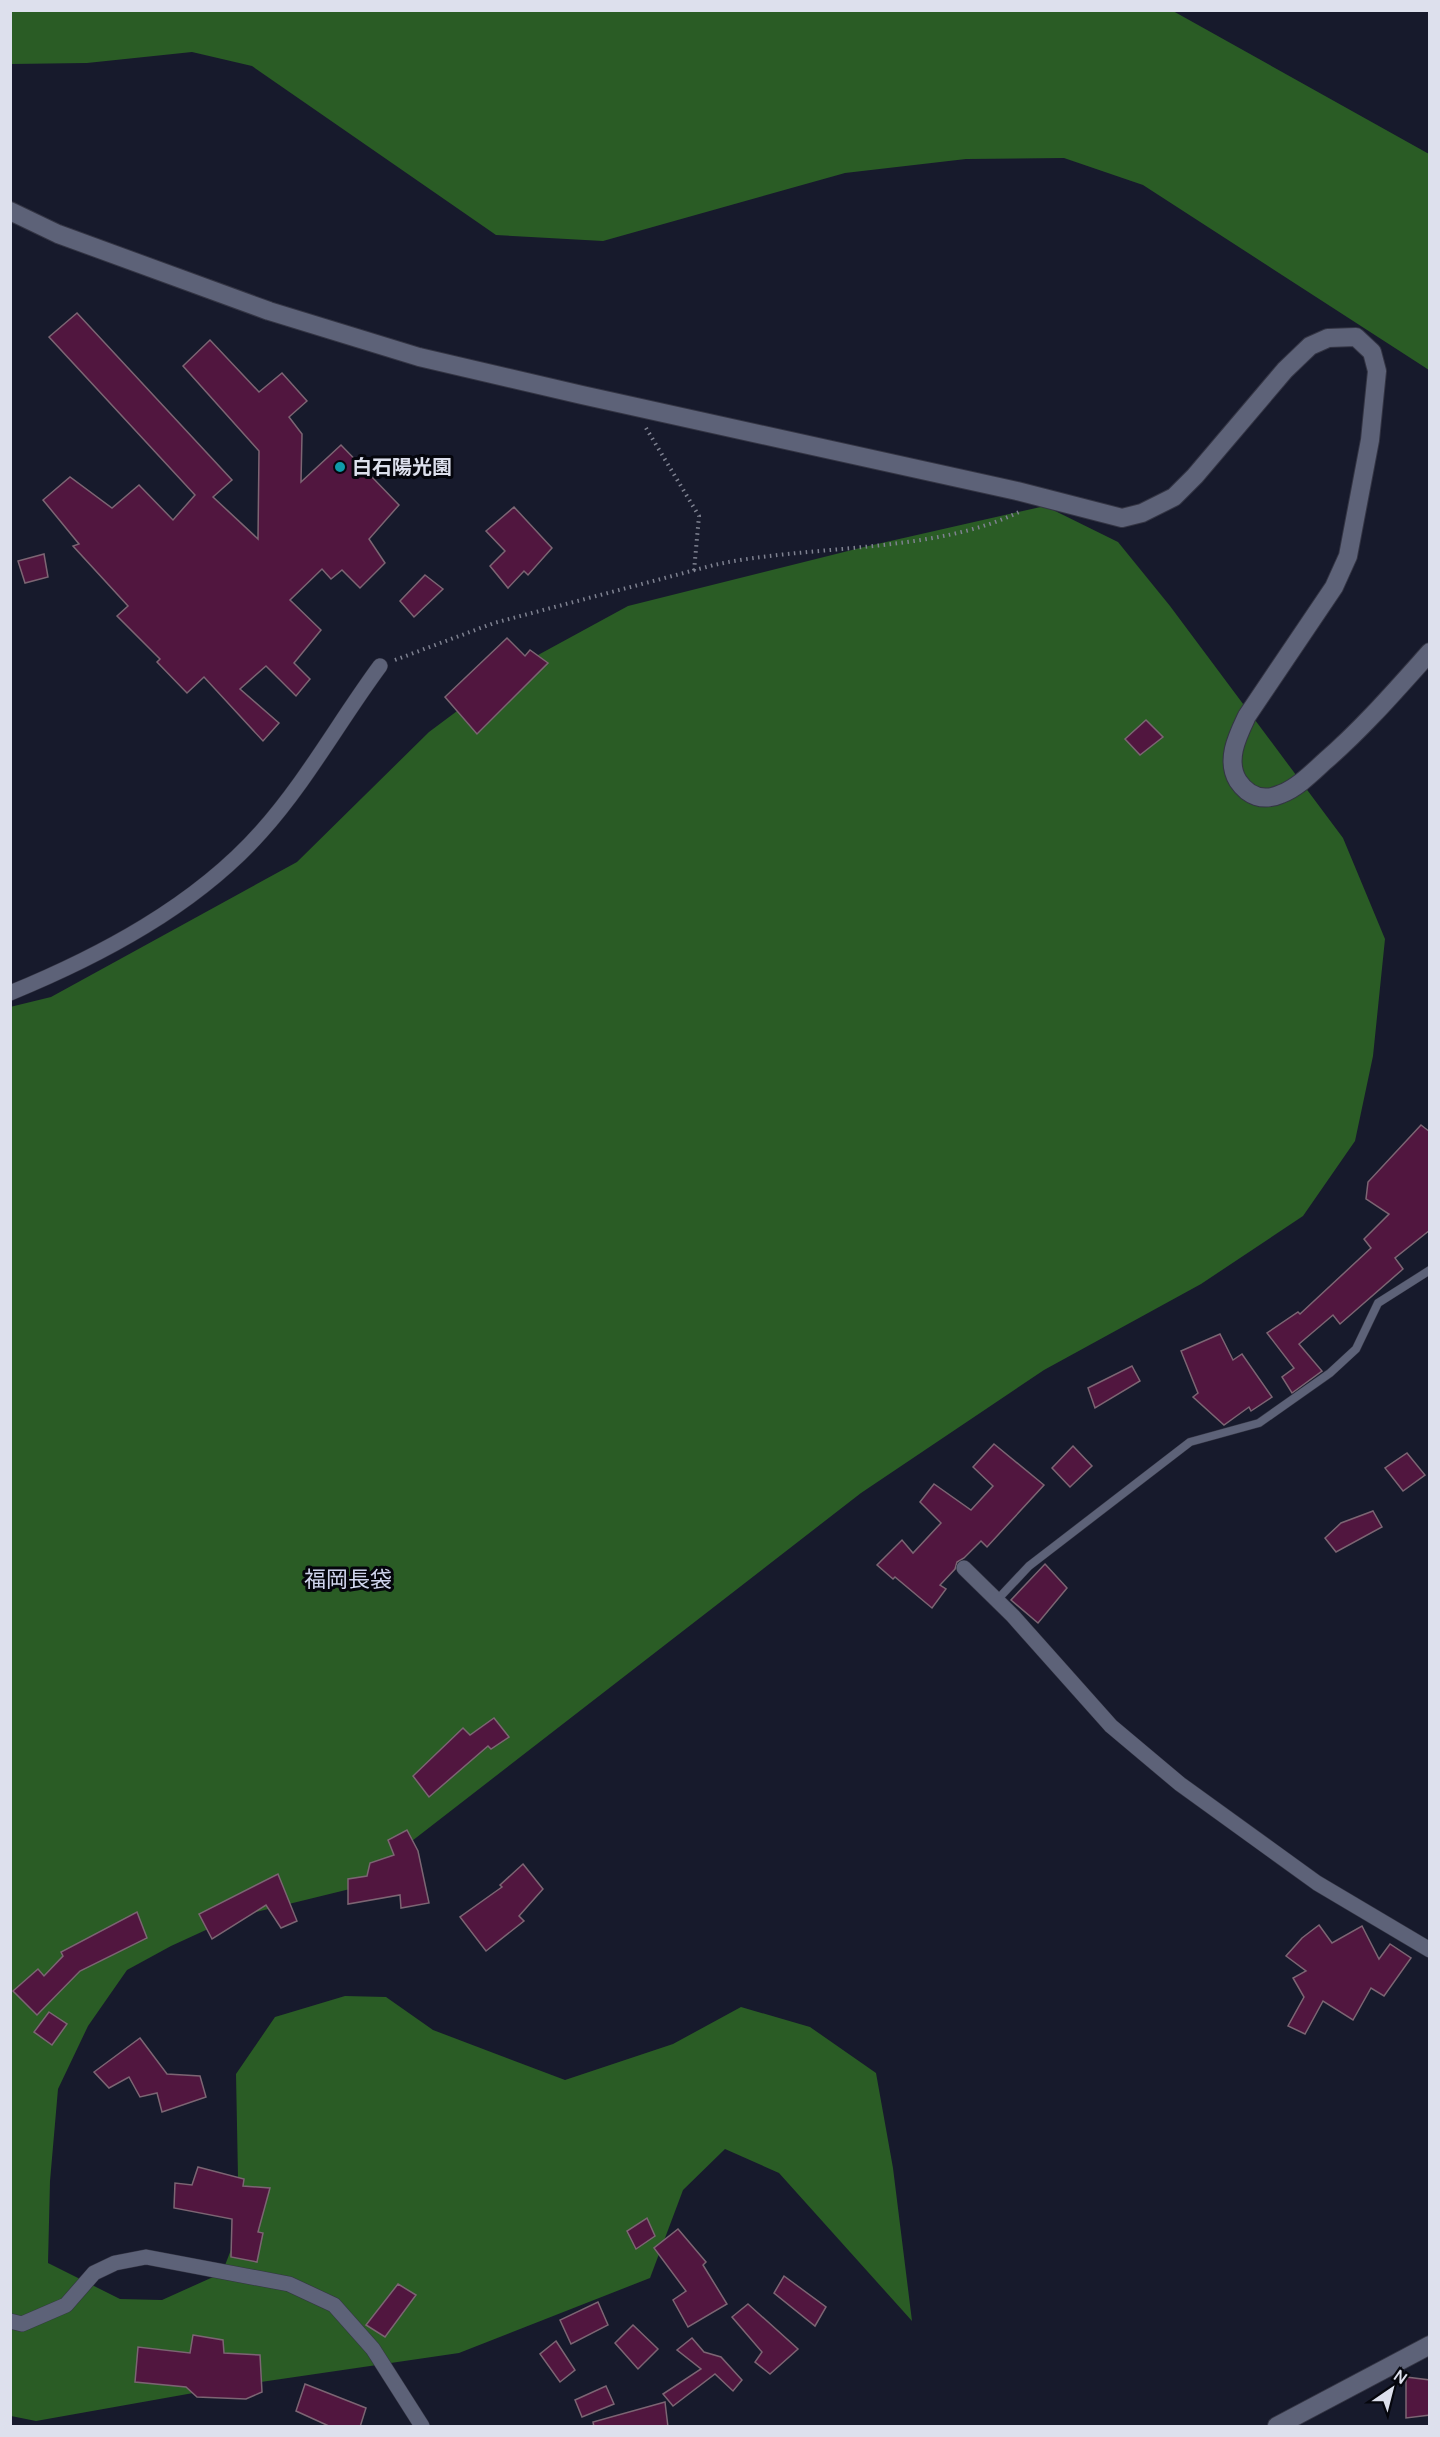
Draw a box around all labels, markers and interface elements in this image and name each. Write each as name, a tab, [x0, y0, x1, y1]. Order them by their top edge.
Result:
place label: 白石陽光園	[352, 453, 452, 480]
marker: 白石陽光園	[333, 460, 347, 474]
district label: 福岡長袋	[304, 1564, 392, 1594]
north arrow	[1362, 2359, 1422, 2419]
text: N	[1390, 2364, 1412, 2389]

